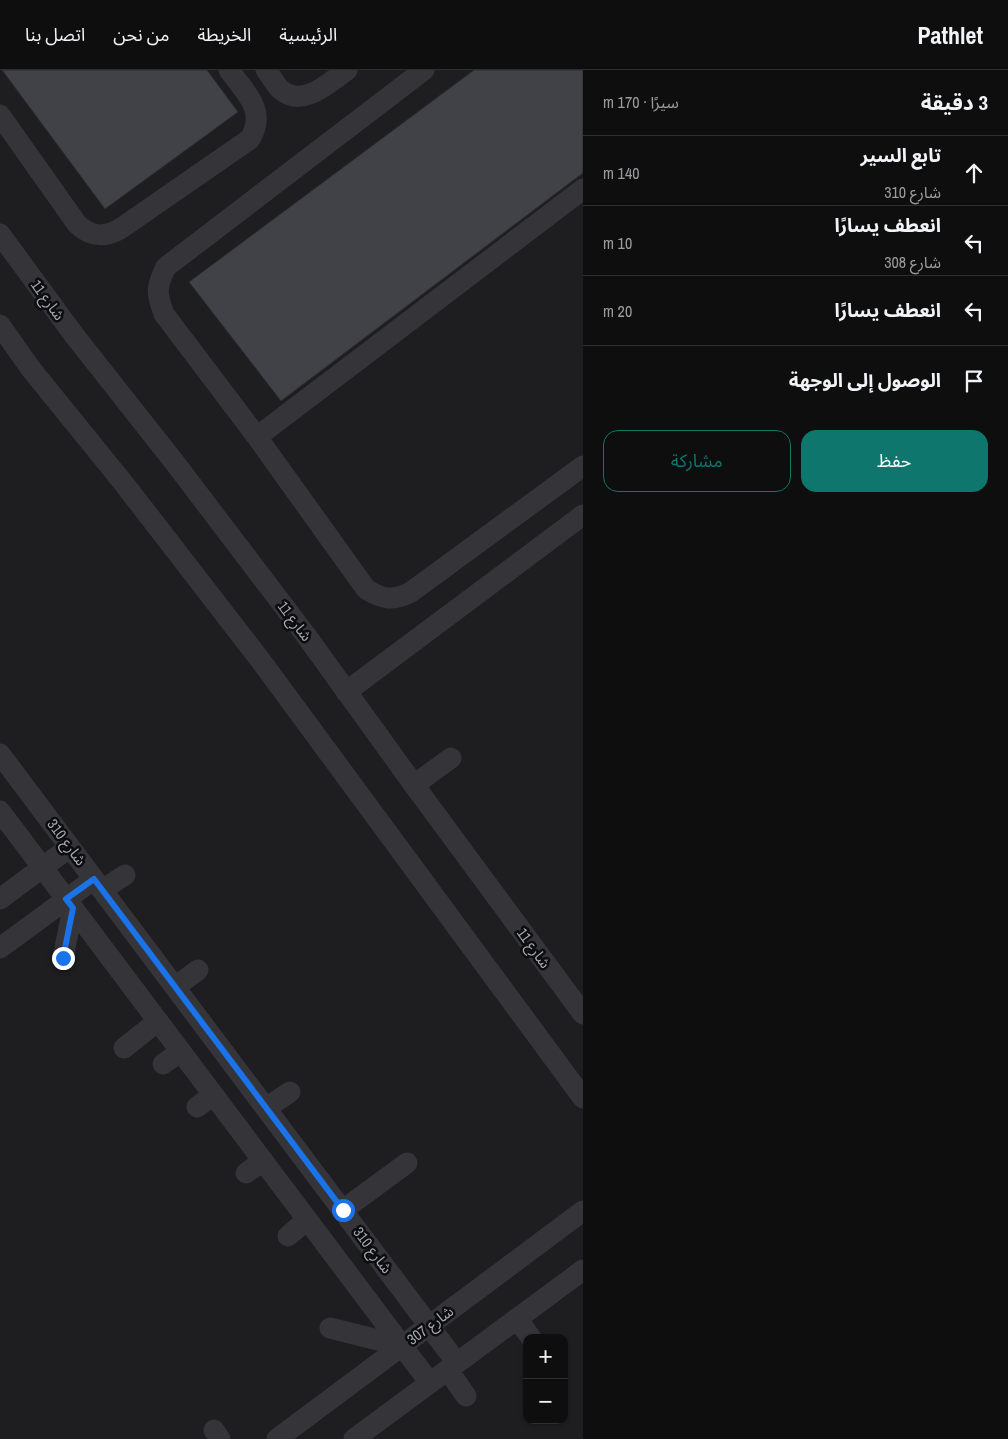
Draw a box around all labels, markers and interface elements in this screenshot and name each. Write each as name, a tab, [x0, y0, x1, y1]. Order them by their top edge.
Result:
text: Pathlet	[917, 19, 983, 51]
text: اتصل بنا	[25, 22, 85, 47]
text: من نحن	[113, 22, 169, 47]
text: الخريطة	[197, 22, 251, 47]
text: الرئيسية	[279, 22, 337, 47]
text: 3 دقيقة	[921, 88, 988, 117]
text: سيرًا · 170 m	[603, 91, 679, 113]
text: تابع السير	[860, 142, 941, 168]
icon: ahead	[960, 159, 988, 187]
text: 140 m	[603, 162, 639, 184]
text: شارع 310	[884, 181, 941, 203]
text: انعطف يسارًا	[835, 212, 941, 238]
icon: left	[960, 229, 988, 257]
text: 10 m	[603, 232, 632, 254]
text: شارع 308	[884, 251, 941, 273]
street label: شارع 11	[25, 275, 70, 326]
text: انعطف يسارًا	[835, 297, 941, 323]
icon: left	[960, 297, 988, 325]
text: 20 m	[603, 300, 632, 322]
text: الوصول إلى الوجهة	[789, 367, 941, 393]
icon: arrive	[960, 367, 988, 395]
button: مشاركة	[603, 430, 791, 492]
button: حفظ	[801, 430, 988, 492]
street label: شارع 11	[271, 597, 317, 647]
street label: شارع 310	[41, 814, 92, 871]
street label: شارع 11	[511, 923, 556, 974]
route end	[52, 947, 75, 970]
route start	[332, 1199, 355, 1222]
street label: شارع 310	[347, 1222, 398, 1279]
street label: شارع 307	[402, 1300, 459, 1351]
map controls	[523, 1334, 568, 1424]
button: +	[523, 1334, 568, 1379]
button: −	[523, 1379, 568, 1424]

